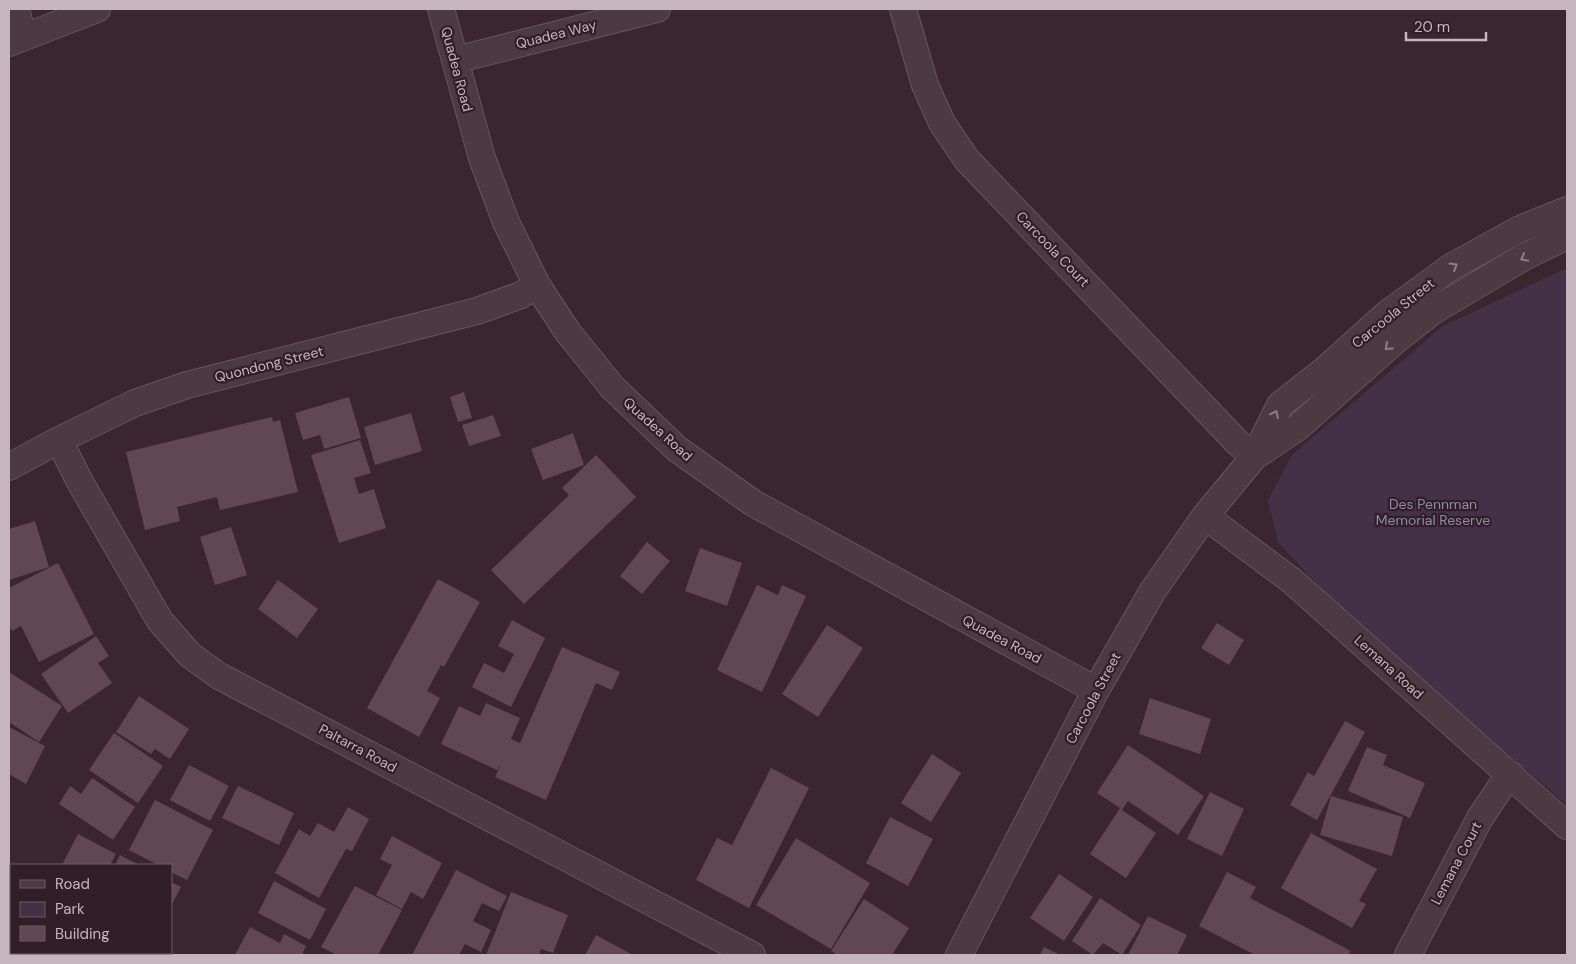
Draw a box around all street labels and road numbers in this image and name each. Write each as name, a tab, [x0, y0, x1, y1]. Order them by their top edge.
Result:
street label: Quadea Way	[514, 15, 598, 53]
street label: Quadea Road	[437, 25, 477, 113]
street label: Carcoola Court	[1012, 207, 1094, 291]
street label: Carcoola Street	[1348, 274, 1438, 352]
street label: Quondong Street	[213, 342, 325, 386]
street label: Quadea Road	[620, 393, 696, 465]
street label: Quadea Road	[959, 611, 1045, 667]
street label: Lemana Road	[1351, 631, 1427, 703]
street label: Carcoola Street	[1061, 649, 1125, 747]
street label: Paltarra Road	[316, 720, 400, 776]
street label: Lemana Court	[1427, 818, 1485, 908]

